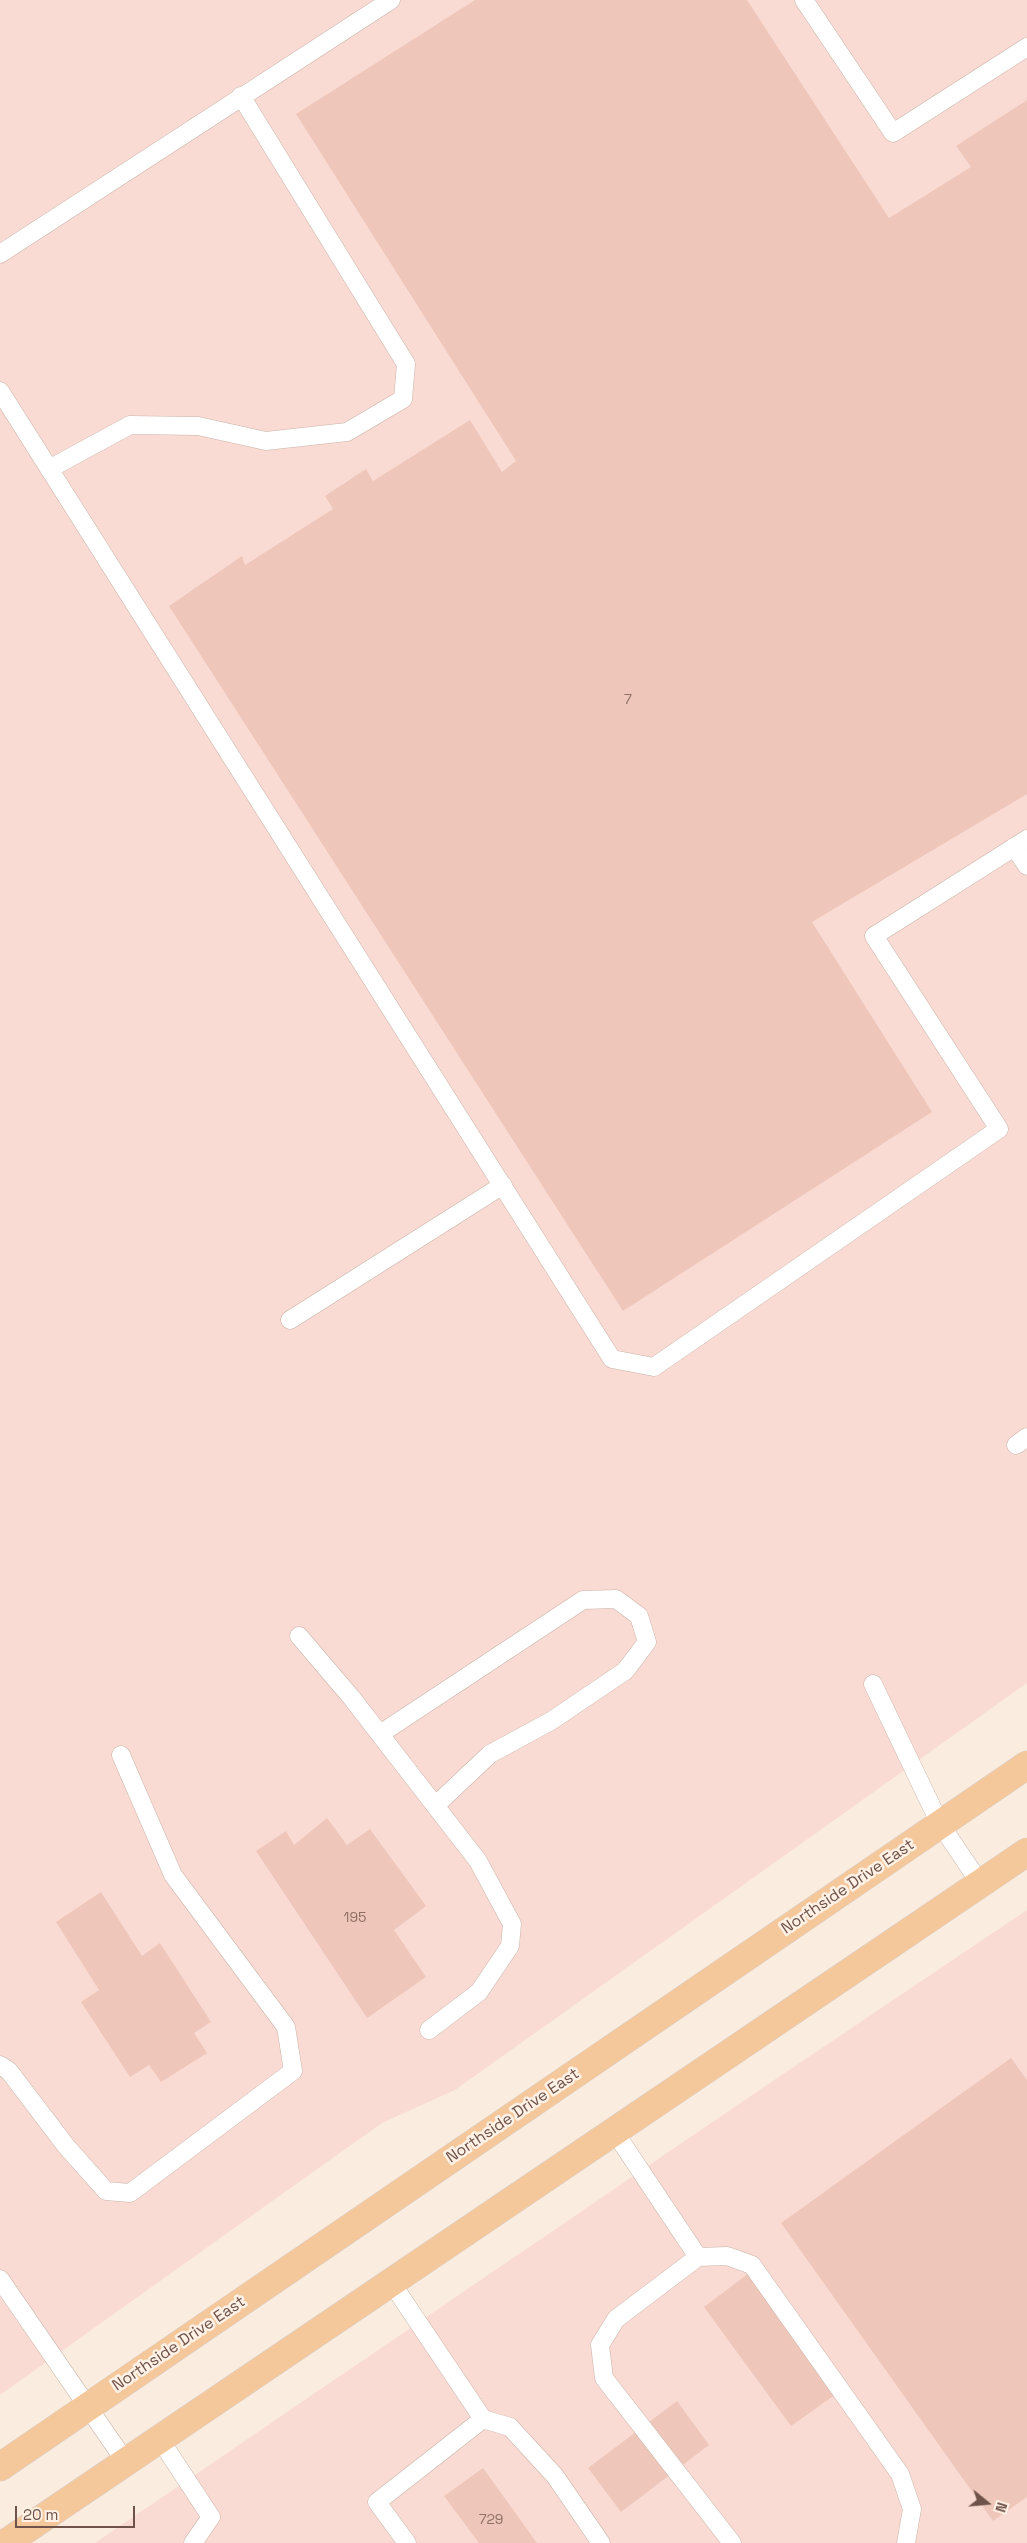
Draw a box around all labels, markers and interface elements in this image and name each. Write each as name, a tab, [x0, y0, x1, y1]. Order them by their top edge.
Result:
house number: 7	[624, 692, 632, 708]
street label: Northside Drive East	[778, 1835, 918, 1939]
house number: 195	[344, 1910, 366, 1926]
street label: Northside Drive East	[443, 2064, 583, 2168]
street label: Northside Drive East	[109, 2292, 249, 2396]
north arrow	[962, 2478, 1012, 2528]
scale bar	[18, 2496, 138, 2528]
text: N	[991, 2500, 1011, 2514]
text: 20 m	[23, 2505, 58, 2524]
house number: 729	[479, 2512, 503, 2528]

